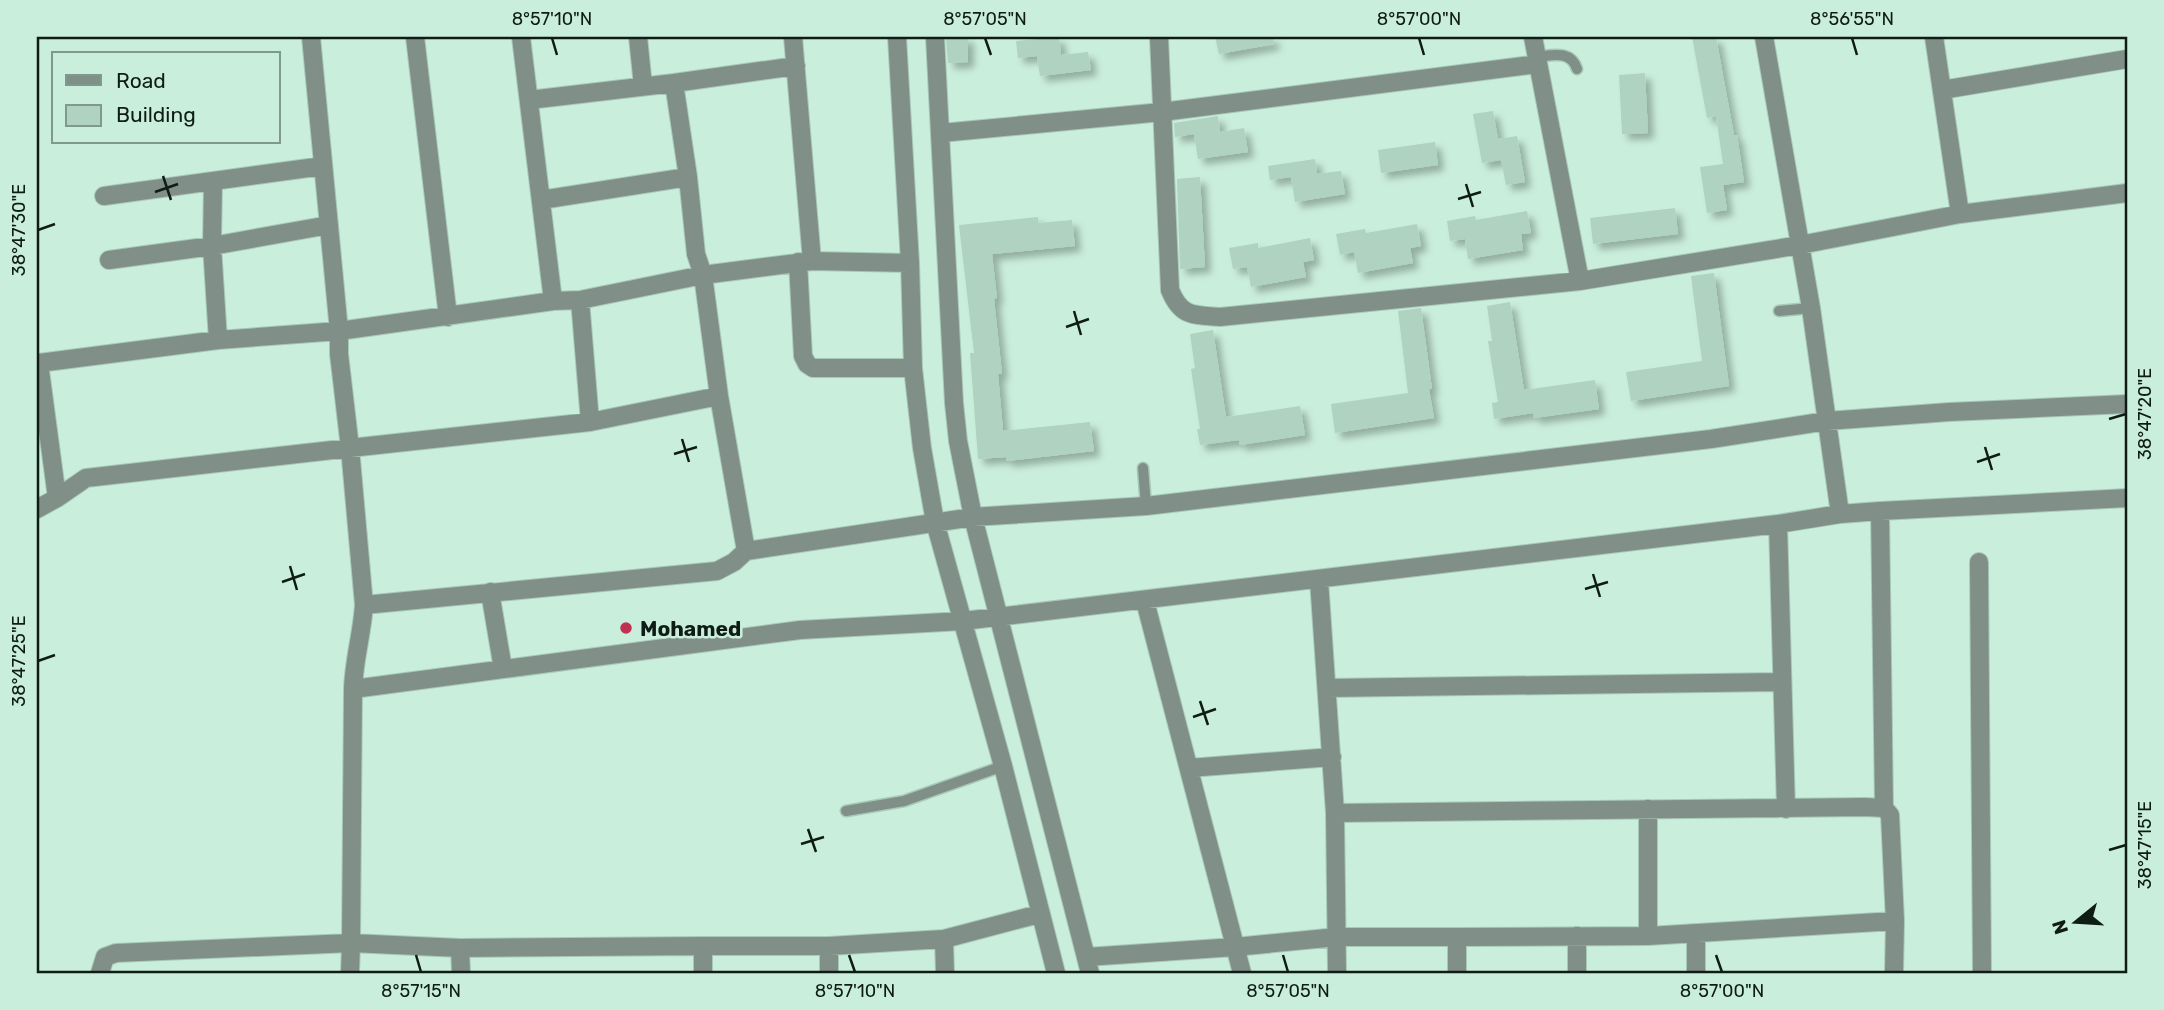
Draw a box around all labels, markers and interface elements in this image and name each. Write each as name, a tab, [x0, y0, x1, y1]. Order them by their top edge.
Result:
text: 8°57'10"N	[512, 8, 592, 30]
text: 8°57'05"N	[943, 8, 1027, 30]
text: 8°57'00"N	[1377, 8, 1461, 30]
text: 8°56'55"N	[1810, 8, 1894, 30]
legend	[52, 52, 280, 144]
text: Road	[116, 68, 166, 93]
text: Building	[116, 102, 196, 127]
text: 38°47'30"E	[8, 184, 30, 276]
text: 38°47'20"E	[2134, 368, 2156, 460]
text: 38°47'25"E	[8, 615, 30, 707]
place label: Mohamed	[640, 616, 741, 641]
marker: Mohamed	[618, 620, 634, 636]
text: 38°47'15"E	[2134, 801, 2156, 889]
north arrow	[2042, 888, 2112, 958]
text: N	[2047, 917, 2073, 937]
text: 8°57'15"N	[381, 980, 461, 1002]
text: 8°57'10"N	[815, 980, 895, 1002]
text: 8°57'05"N	[1246, 980, 1330, 1002]
text: 8°57'00"N	[1680, 980, 1764, 1002]

